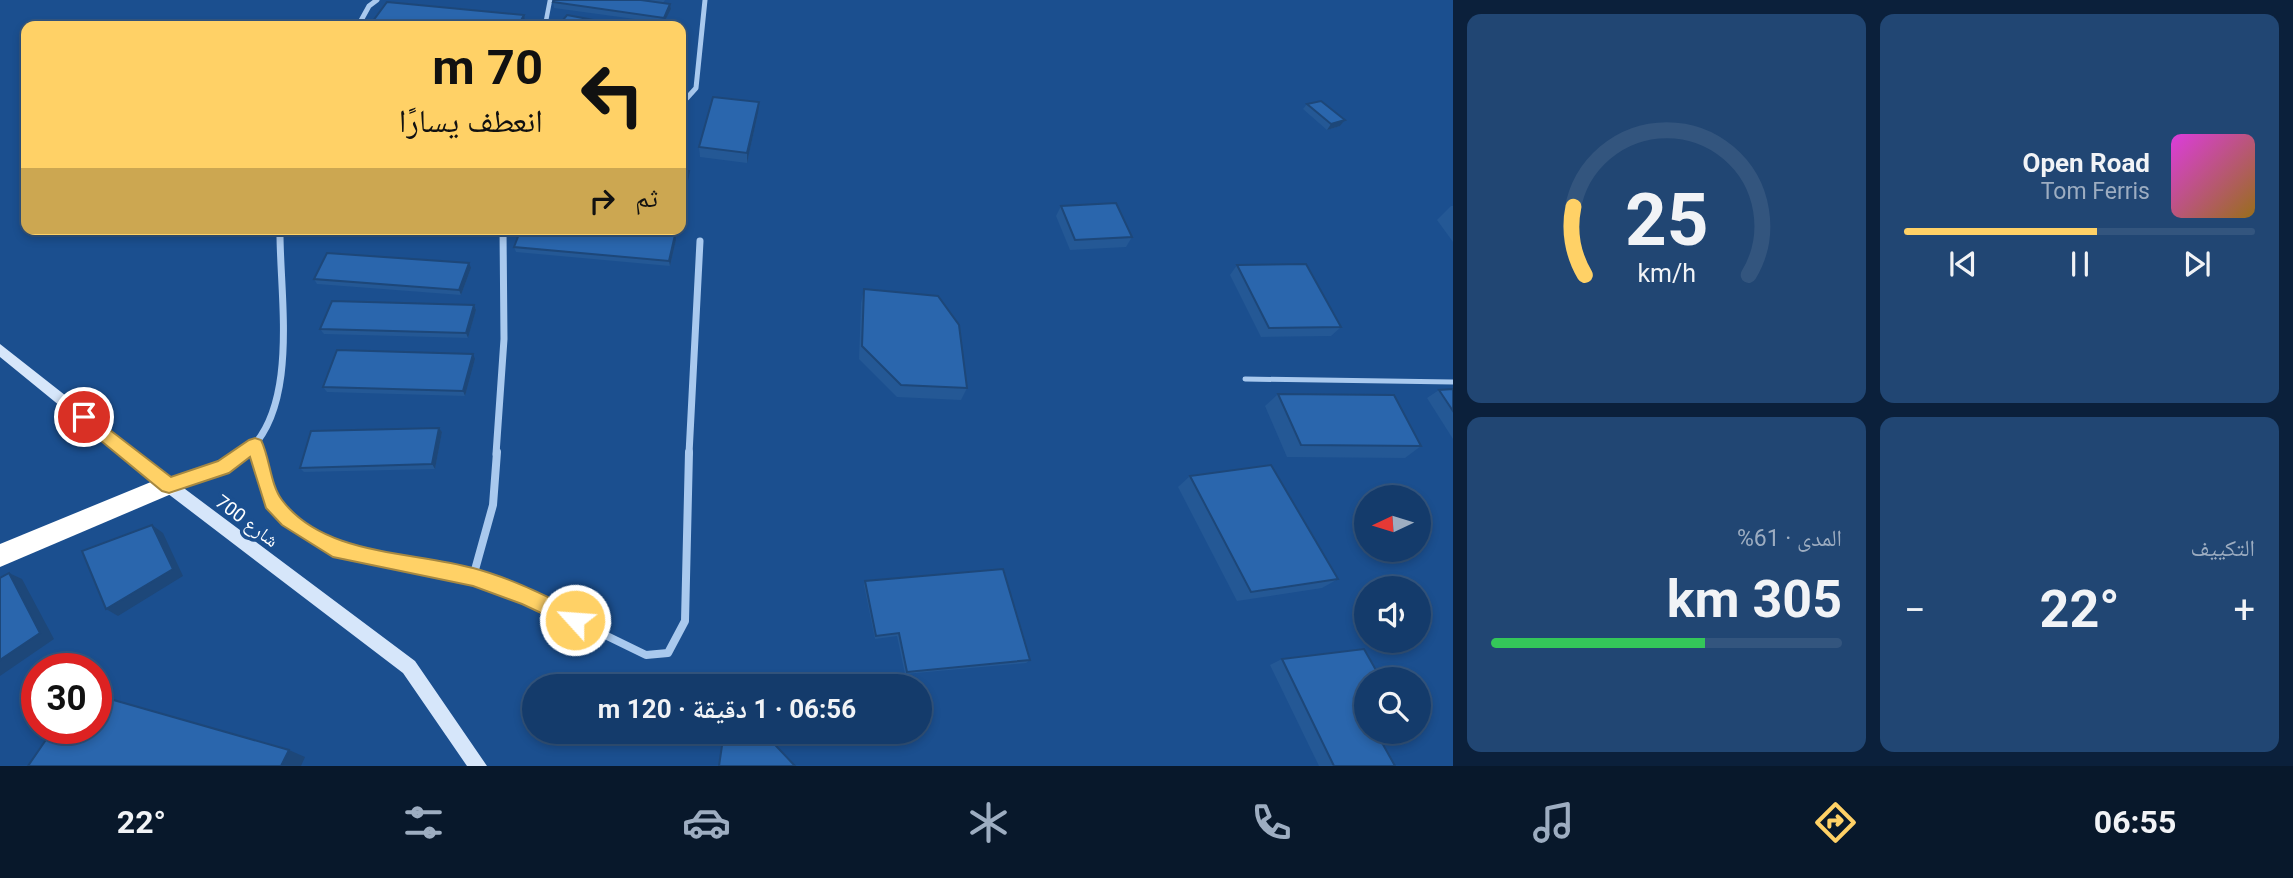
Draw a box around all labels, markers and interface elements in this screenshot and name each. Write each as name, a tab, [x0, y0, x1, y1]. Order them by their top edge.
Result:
text: 70 m	[432, 39, 543, 96]
icon: left	[567, 49, 658, 140]
text: انعطف يسارًا	[399, 102, 543, 140]
text: Open Road	[2022, 148, 2150, 178]
text: 25	[1625, 177, 1708, 263]
text: Tom Ferris	[2041, 178, 2150, 205]
icon: right	[583, 182, 621, 220]
text: ثم	[635, 183, 658, 213]
icon: previous	[1944, 245, 1982, 283]
icon: pause	[2061, 245, 2099, 283]
icon: next	[2178, 245, 2216, 283]
text: km/h	[1637, 259, 1696, 288]
pin	[54, 387, 114, 447]
icon: arrive	[65, 398, 103, 436]
north arrow	[1354, 485, 1432, 562]
map controls	[1354, 485, 1431, 744]
street label: شارع 700	[211, 490, 283, 552]
text: المدى · 61%	[1737, 525, 1842, 552]
text: التكييف	[2190, 535, 2255, 562]
text: 305 km	[1667, 569, 1842, 630]
button: sound	[1354, 576, 1431, 653]
text: 22°	[2040, 579, 2120, 640]
position arrow	[538, 583, 612, 657]
text: −	[1904, 588, 1926, 632]
text: +	[2233, 588, 2255, 632]
speed limit sign: 30	[21, 653, 112, 744]
button: search	[1354, 667, 1431, 744]
text: 06:56 · 1 دقيقة · 120 m	[598, 694, 856, 724]
icon: filters	[399, 798, 448, 847]
icon: car	[682, 798, 731, 847]
icon: climate	[964, 798, 1013, 847]
icon: phone	[1247, 798, 1296, 847]
icon: music	[1529, 798, 1578, 847]
icon: directions	[1811, 798, 1860, 847]
text: 22°	[117, 803, 166, 841]
text: 06:55	[2094, 803, 2176, 841]

